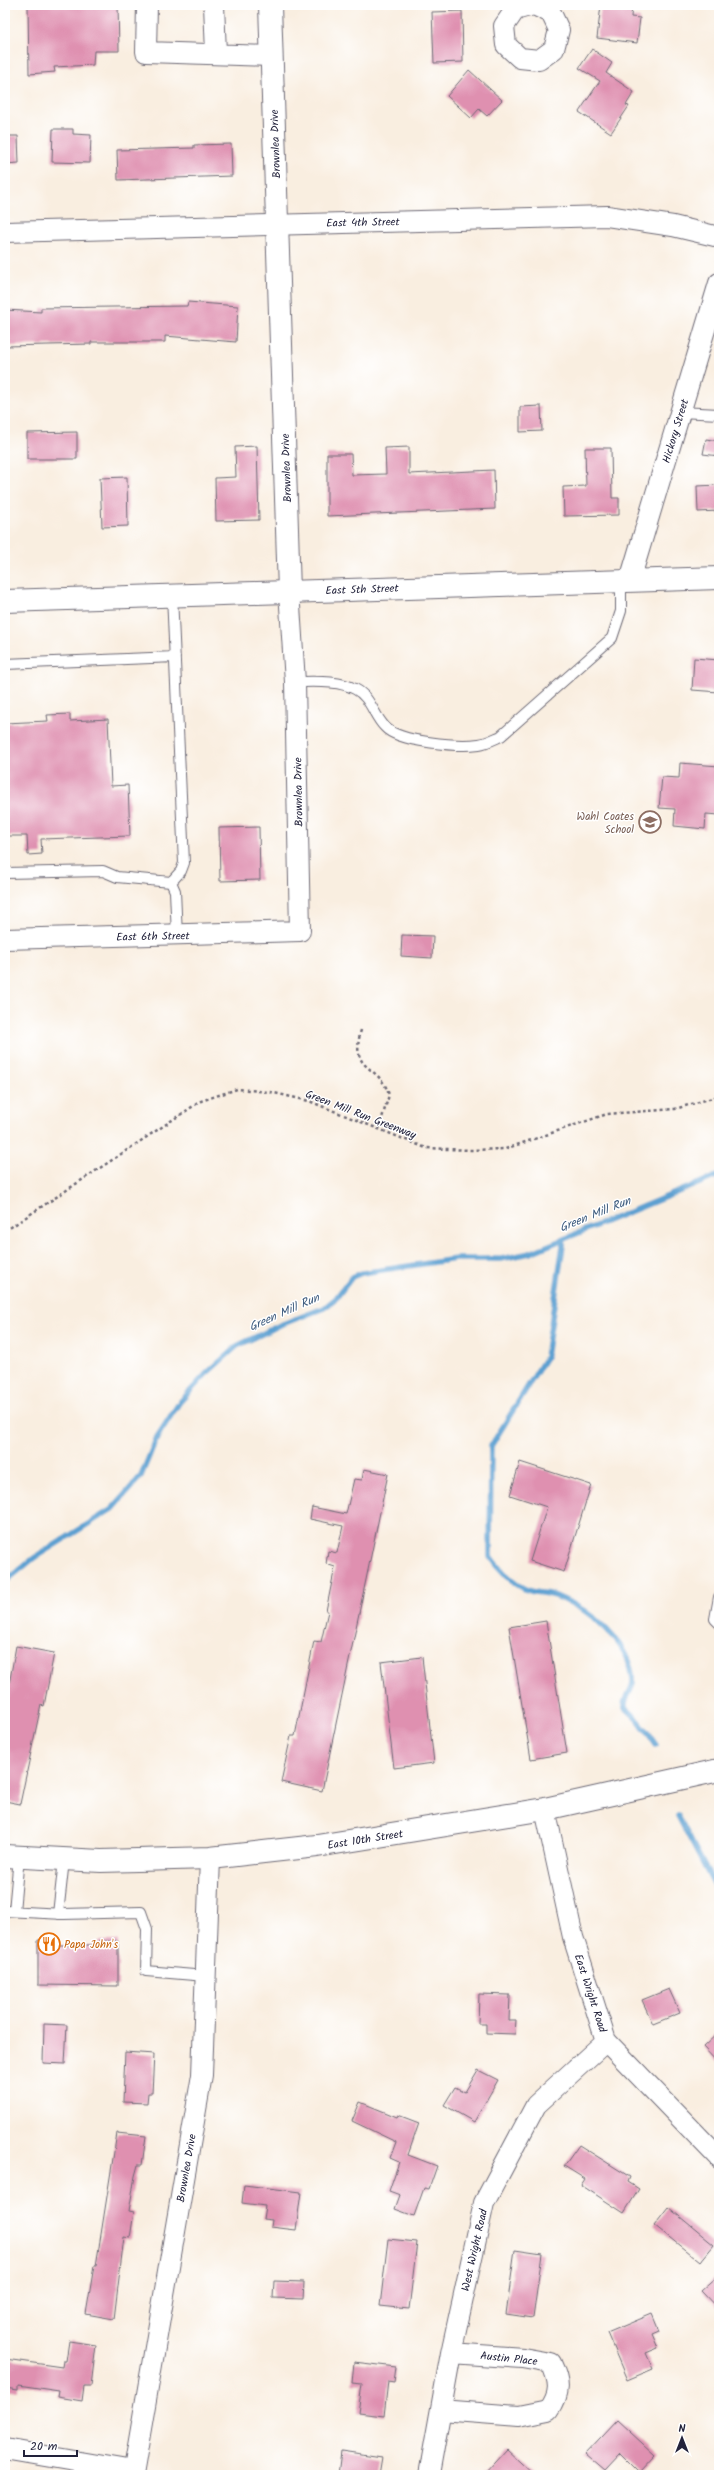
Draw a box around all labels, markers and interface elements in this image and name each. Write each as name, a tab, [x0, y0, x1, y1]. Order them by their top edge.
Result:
street label: Brownlea Drive	[266, 109, 286, 179]
street label: East 4th Street	[326, 213, 401, 233]
street label: Hickory Street	[658, 396, 694, 466]
street label: Brownlea Drive	[277, 433, 297, 503]
street label: East 5th Street	[325, 580, 400, 600]
street label: Brownlea Drive	[289, 757, 309, 827]
place label: Wahl Coates School	[577, 808, 634, 839]
school or university icon: Wahl Coates School	[637, 809, 663, 835]
street label: East 6th Street	[116, 927, 191, 947]
street label: Green Mill Run Greenway	[303, 1085, 419, 1145]
water label: Green Mill Run	[557, 1191, 635, 1237]
water label: Green Mill Run	[246, 1288, 324, 1336]
street label: East 10th Street	[326, 1825, 405, 1855]
restaurant icon: Papa John's	[36, 1931, 62, 1957]
place label: Papa John's	[64, 1936, 118, 1954]
street label: East Wright Road	[569, 1952, 611, 2035]
street label: Brownlea Drive	[172, 2133, 202, 2204]
street label: West Wright Road	[457, 2207, 493, 2293]
street label: Austin Place	[479, 2347, 538, 2371]
north arrow	[662, 2418, 702, 2458]
text: N	[679, 2420, 686, 2438]
scale bar	[24, 2432, 77, 2458]
text: 20 m	[30, 2437, 58, 2456]

